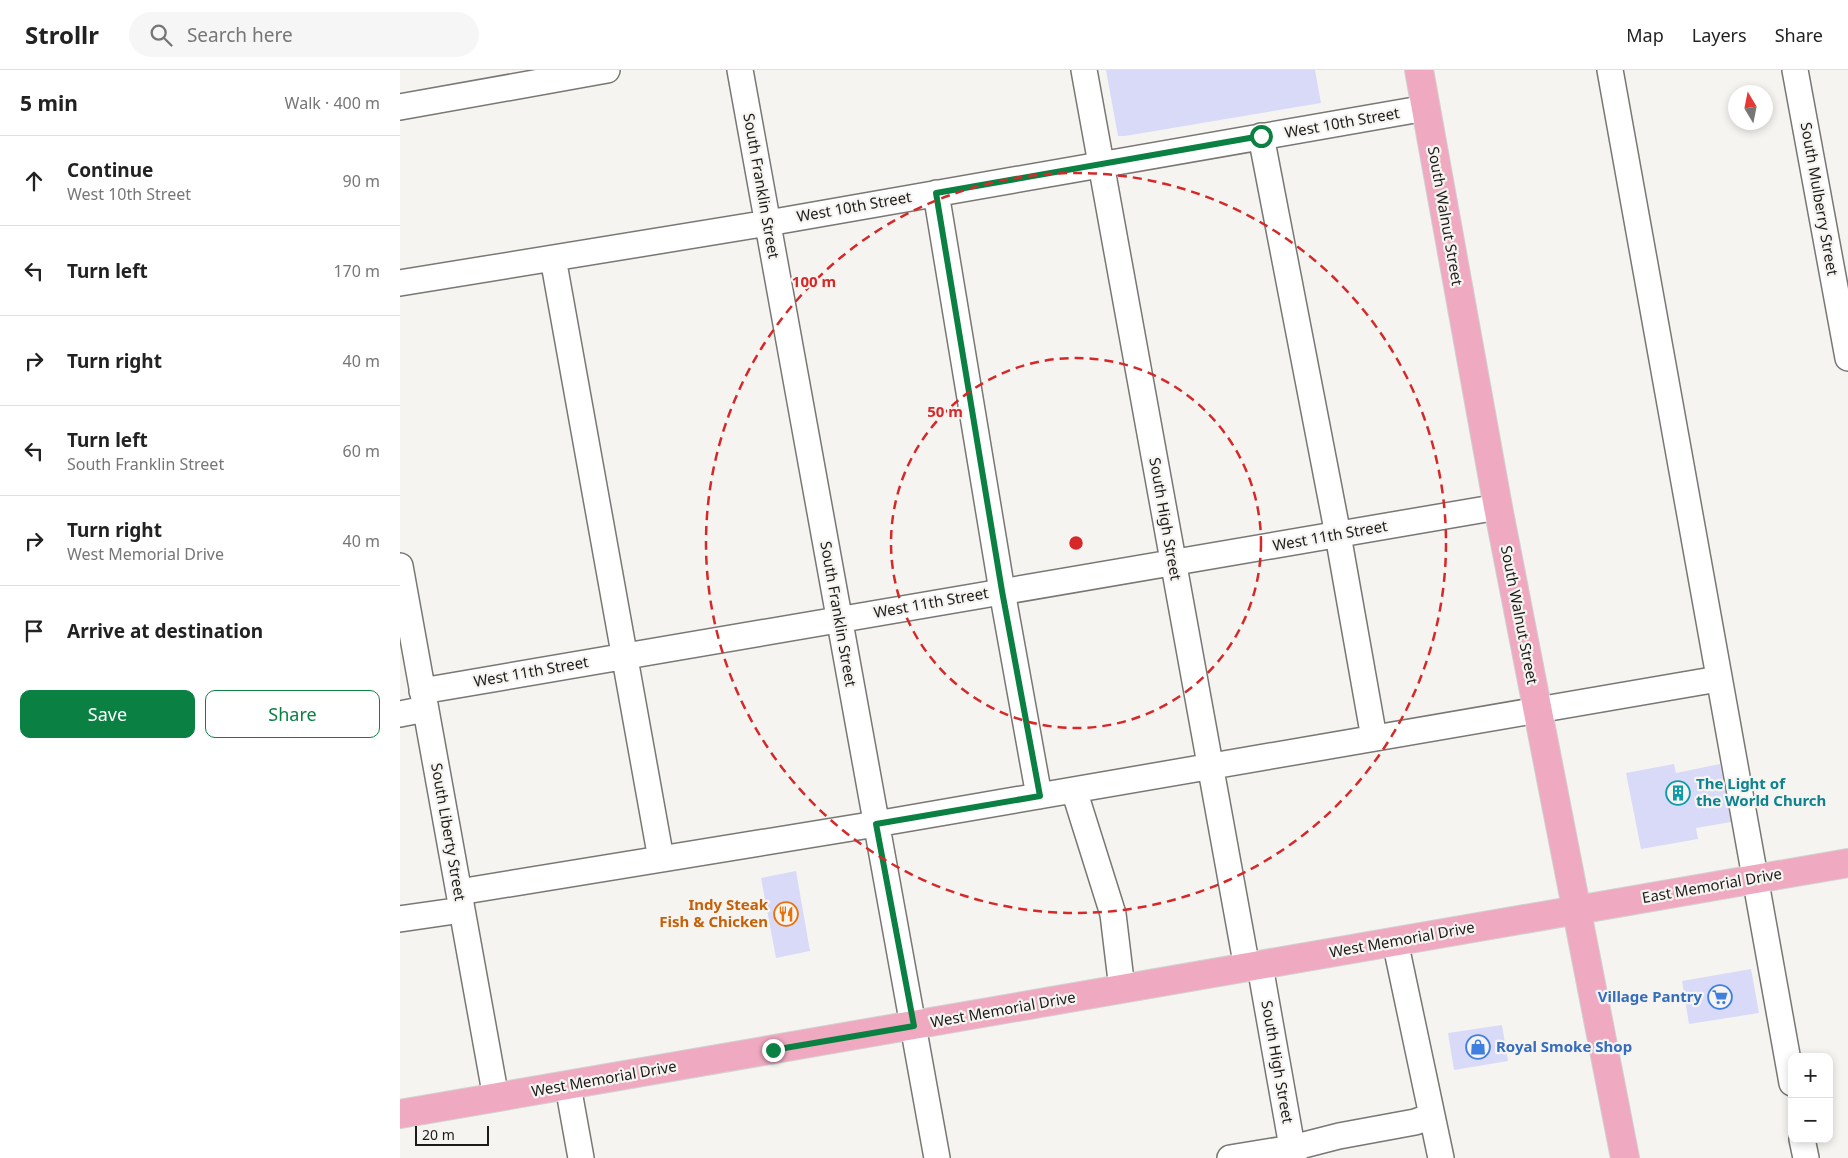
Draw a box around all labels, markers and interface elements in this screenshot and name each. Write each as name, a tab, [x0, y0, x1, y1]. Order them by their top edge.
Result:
search box	[129, 12, 479, 57]
text: Strollr	[25, 18, 99, 51]
icon: search	[147, 21, 175, 49]
text: Search here	[187, 22, 293, 48]
text: Map	[1626, 23, 1664, 47]
text: Layers	[1692, 23, 1747, 47]
text: Share	[1775, 23, 1823, 47]
north arrow	[1728, 85, 1773, 130]
text: 5 min	[20, 89, 78, 117]
text: Walk · 400 m	[285, 92, 380, 114]
street label: West 10th Street	[1283, 102, 1401, 142]
street label: South Franklin Street	[739, 112, 785, 261]
street label: South Mulberry Street	[1797, 121, 1843, 278]
route start	[1250, 125, 1273, 148]
street label: South Walnut Street	[1424, 145, 1468, 287]
text: Continue	[67, 157, 153, 183]
icon: ahead	[20, 167, 48, 195]
text: 90 m	[343, 170, 380, 192]
text: West 10th Street	[67, 183, 191, 205]
street label: West 10th Street	[795, 186, 913, 226]
icon: left	[20, 257, 48, 285]
text: Turn left	[67, 258, 148, 284]
text: 170 m	[333, 260, 380, 282]
text: 100 m	[792, 271, 836, 291]
icon: right	[20, 347, 48, 375]
text: Turn right	[67, 348, 162, 374]
text: 40 m	[343, 350, 380, 372]
text: 50 m	[927, 401, 963, 421]
text: Turn left	[67, 427, 148, 453]
icon: left	[20, 437, 48, 465]
text: 60 m	[343, 440, 380, 462]
text: South Franklin Street	[67, 453, 224, 475]
street label: South High Street	[1145, 456, 1187, 582]
street label: West 11th Street	[1271, 515, 1389, 555]
text: Turn right	[67, 517, 162, 543]
icon: right	[20, 527, 48, 555]
text: 40 m	[343, 530, 380, 552]
centre of rings	[1067, 534, 1085, 552]
street label: South Franklin Street	[816, 540, 862, 689]
text: West Memorial Drive	[67, 543, 224, 565]
street label: South Walnut Street	[1497, 544, 1543, 686]
street label: West 11th Street	[872, 582, 990, 622]
icon: arrive	[20, 617, 48, 645]
text: Arrive at destination	[67, 618, 263, 644]
street label: West 11th Street	[472, 651, 590, 691]
button: Save	[20, 690, 195, 738]
button: Share	[205, 690, 380, 738]
street label: South Liberty Street	[427, 761, 471, 903]
place label: The Light of the World Church	[1696, 773, 1826, 810]
building icon: The Light of the World Church	[1665, 780, 1691, 806]
street label: East Memorial Drive	[1640, 863, 1783, 907]
place label: Indy Steak Fish & Chicken	[659, 894, 769, 931]
restaurant icon: Indy Steak Fish & Chicken	[773, 901, 799, 927]
street label: West Memorial Drive	[1328, 916, 1476, 962]
supermarket icon: Village Pantry	[1707, 984, 1733, 1010]
street label: West Memorial Drive	[929, 986, 1077, 1032]
place label: Village Pantry	[1598, 986, 1702, 1006]
street label: South High Street	[1257, 999, 1299, 1125]
shop icon: Royal Smoke Shop	[1465, 1034, 1491, 1060]
place label: Royal Smoke Shop	[1496, 1036, 1632, 1056]
route end	[762, 1039, 785, 1062]
map controls	[1788, 1053, 1833, 1143]
button: +	[1788, 1053, 1833, 1098]
street label: West Memorial Drive	[530, 1055, 678, 1101]
button: −	[1788, 1098, 1833, 1143]
scale bar	[415, 1123, 489, 1146]
text: 20 m	[422, 1125, 455, 1144]

